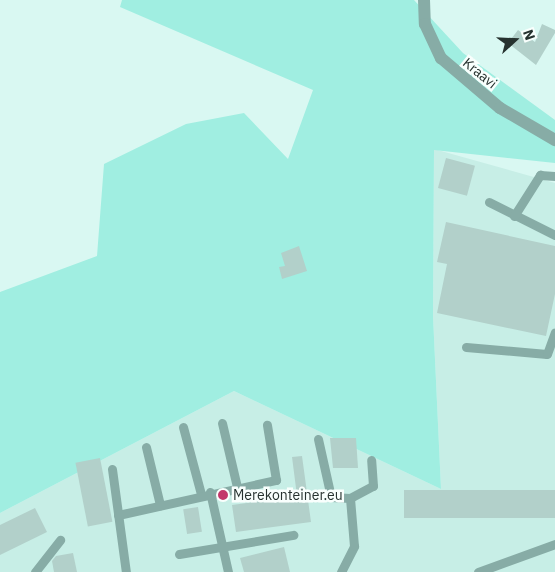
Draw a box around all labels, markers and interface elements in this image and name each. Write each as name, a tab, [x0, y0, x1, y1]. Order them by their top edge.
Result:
north arrow	[490, 15, 540, 65]
text: N	[519, 27, 539, 43]
street label: Kraavi	[460, 54, 500, 92]
place label: Merekonteiner.eu	[233, 487, 343, 503]
marker: Merekonteiner.eu	[217, 489, 229, 501]

